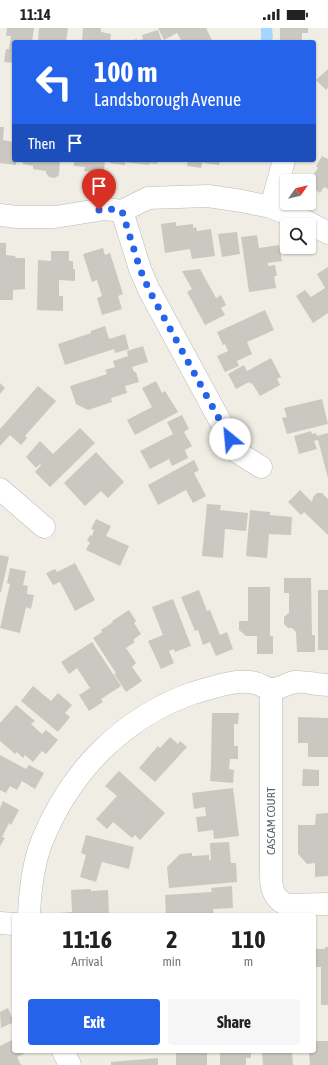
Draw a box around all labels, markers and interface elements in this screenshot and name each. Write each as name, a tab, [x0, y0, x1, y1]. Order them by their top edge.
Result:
text: 11:14	[20, 6, 51, 23]
icon: left	[28, 56, 80, 108]
text: 100 m	[94, 56, 157, 88]
text: Landsborough Avenue	[94, 89, 241, 110]
icon: arrive	[64, 132, 86, 154]
text: Then	[28, 135, 56, 152]
pin	[82, 169, 116, 210]
north arrow	[280, 174, 316, 210]
map controls	[280, 174, 316, 254]
icon: arrive	[88, 175, 110, 197]
button: search	[280, 218, 316, 254]
position arrow	[209, 418, 251, 460]
street label: CASCAM COURT	[264, 786, 278, 855]
text: 11:16	[63, 926, 112, 953]
text: 2	[166, 926, 177, 953]
text: 110	[232, 926, 265, 953]
text: Arrival	[71, 954, 103, 969]
text: min	[162, 954, 181, 969]
text: m	[244, 954, 253, 969]
button: Exit	[28, 999, 160, 1045]
button: Share	[168, 999, 300, 1045]

